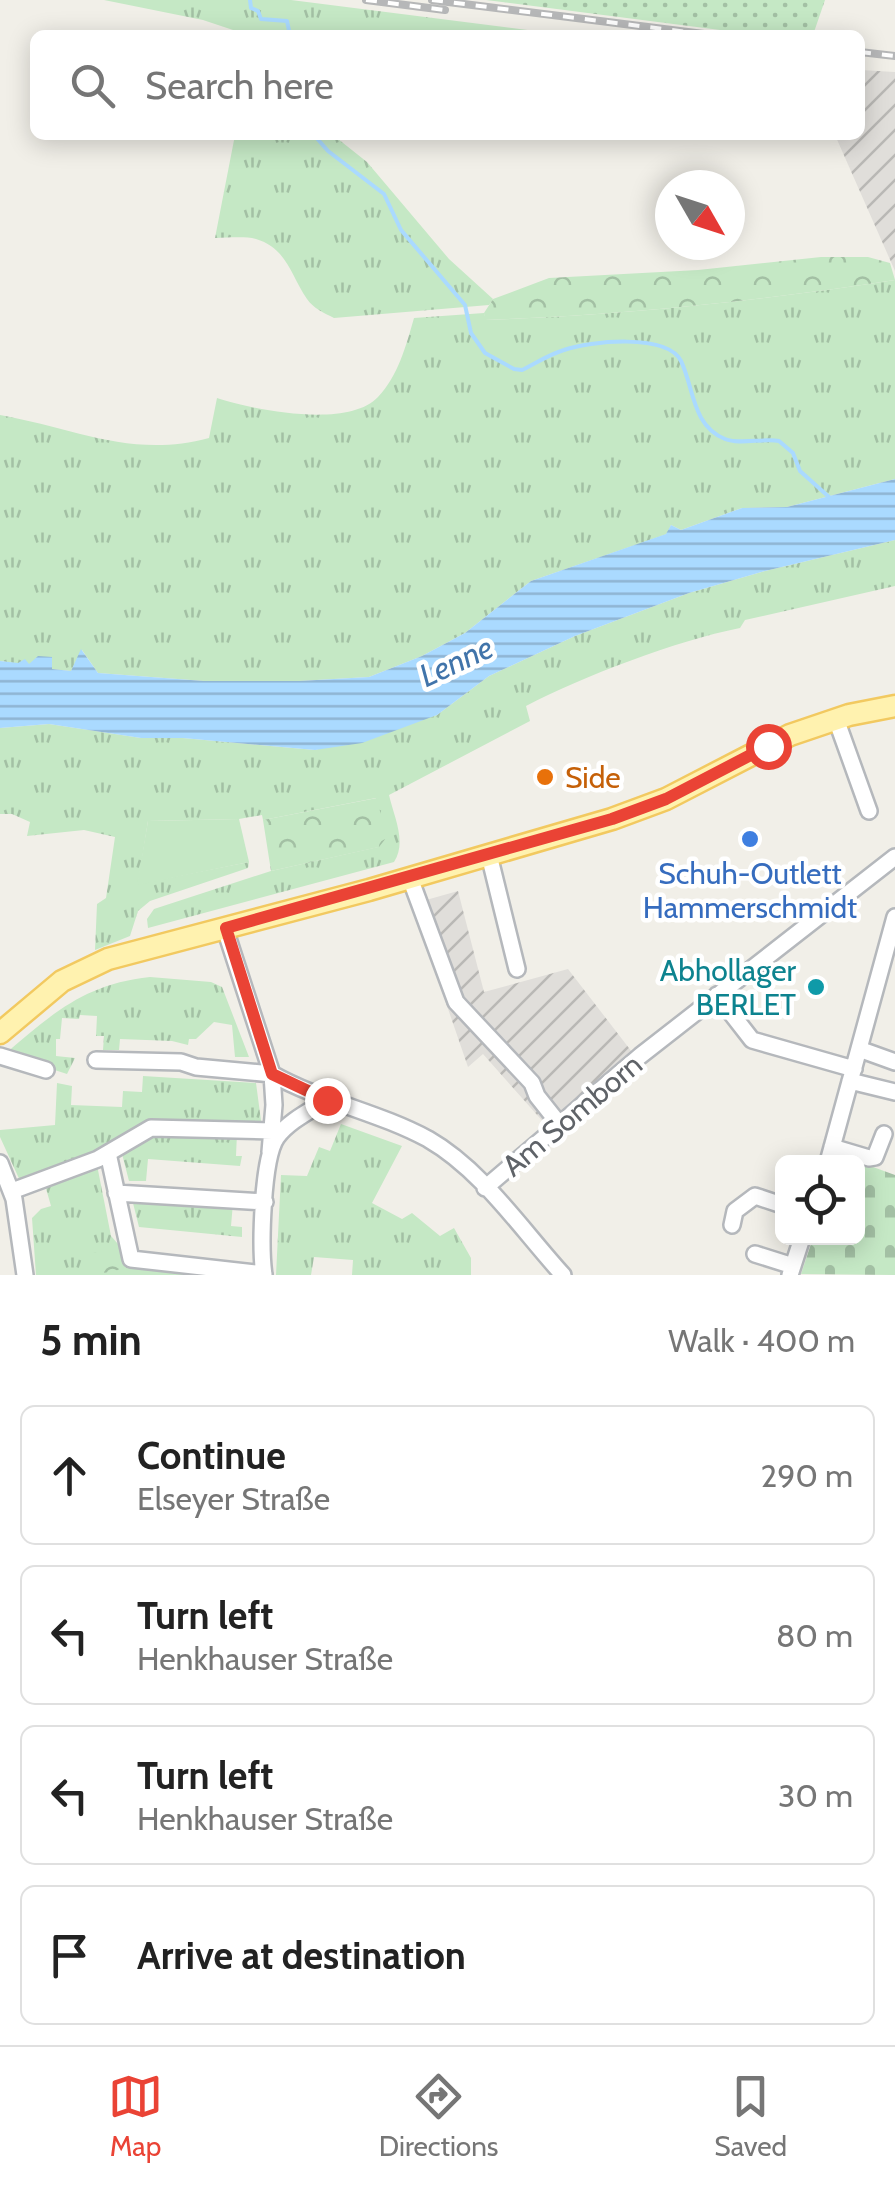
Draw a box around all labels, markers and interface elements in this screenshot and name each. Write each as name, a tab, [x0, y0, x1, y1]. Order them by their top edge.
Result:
search box	[30, 30, 865, 140]
icon: search	[65, 58, 120, 113]
text: Search here	[145, 62, 334, 109]
north arrow	[655, 170, 745, 260]
water label: Lenne	[413, 627, 499, 695]
route start	[746, 724, 792, 770]
place label: Side	[565, 759, 621, 796]
marker: Side	[534, 766, 556, 788]
marker: Schuh-Outlett Hammerschmidt	[739, 828, 761, 850]
place label: Schuh-Outlett Hammerschmidt	[643, 855, 857, 926]
place label: Abhollager BERLET	[660, 952, 797, 1023]
marker: Abhollager BERLET	[805, 976, 827, 998]
street label: Am Somborn	[495, 1046, 649, 1184]
route end	[305, 1078, 351, 1124]
map controls	[775, 1155, 865, 1245]
button: locate	[775, 1155, 865, 1245]
text: 5 min	[40, 1314, 142, 1366]
text: Walk · 400 m	[668, 1321, 855, 1360]
text: Continue	[137, 1432, 286, 1479]
icon: ahead	[42, 1448, 97, 1503]
text: 290 m	[760, 1456, 853, 1495]
text: Elseyer Straße	[137, 1479, 330, 1518]
text: Turn left	[137, 1592, 273, 1639]
icon: left	[42, 1608, 97, 1663]
text: 80 m	[776, 1616, 853, 1655]
text: Henkhauser Straße	[137, 1639, 393, 1678]
text: Turn left	[137, 1752, 273, 1799]
icon: left	[42, 1768, 97, 1823]
text: 30 m	[778, 1776, 853, 1815]
text: Henkhauser Straße	[137, 1799, 393, 1838]
icon: arrive	[42, 1928, 97, 1983]
text: Arrive at destination	[137, 1932, 466, 1979]
tab: Map	[108, 2069, 163, 2163]
tab: Directions	[379, 2069, 498, 2163]
tab: Saved	[714, 2069, 787, 2163]

